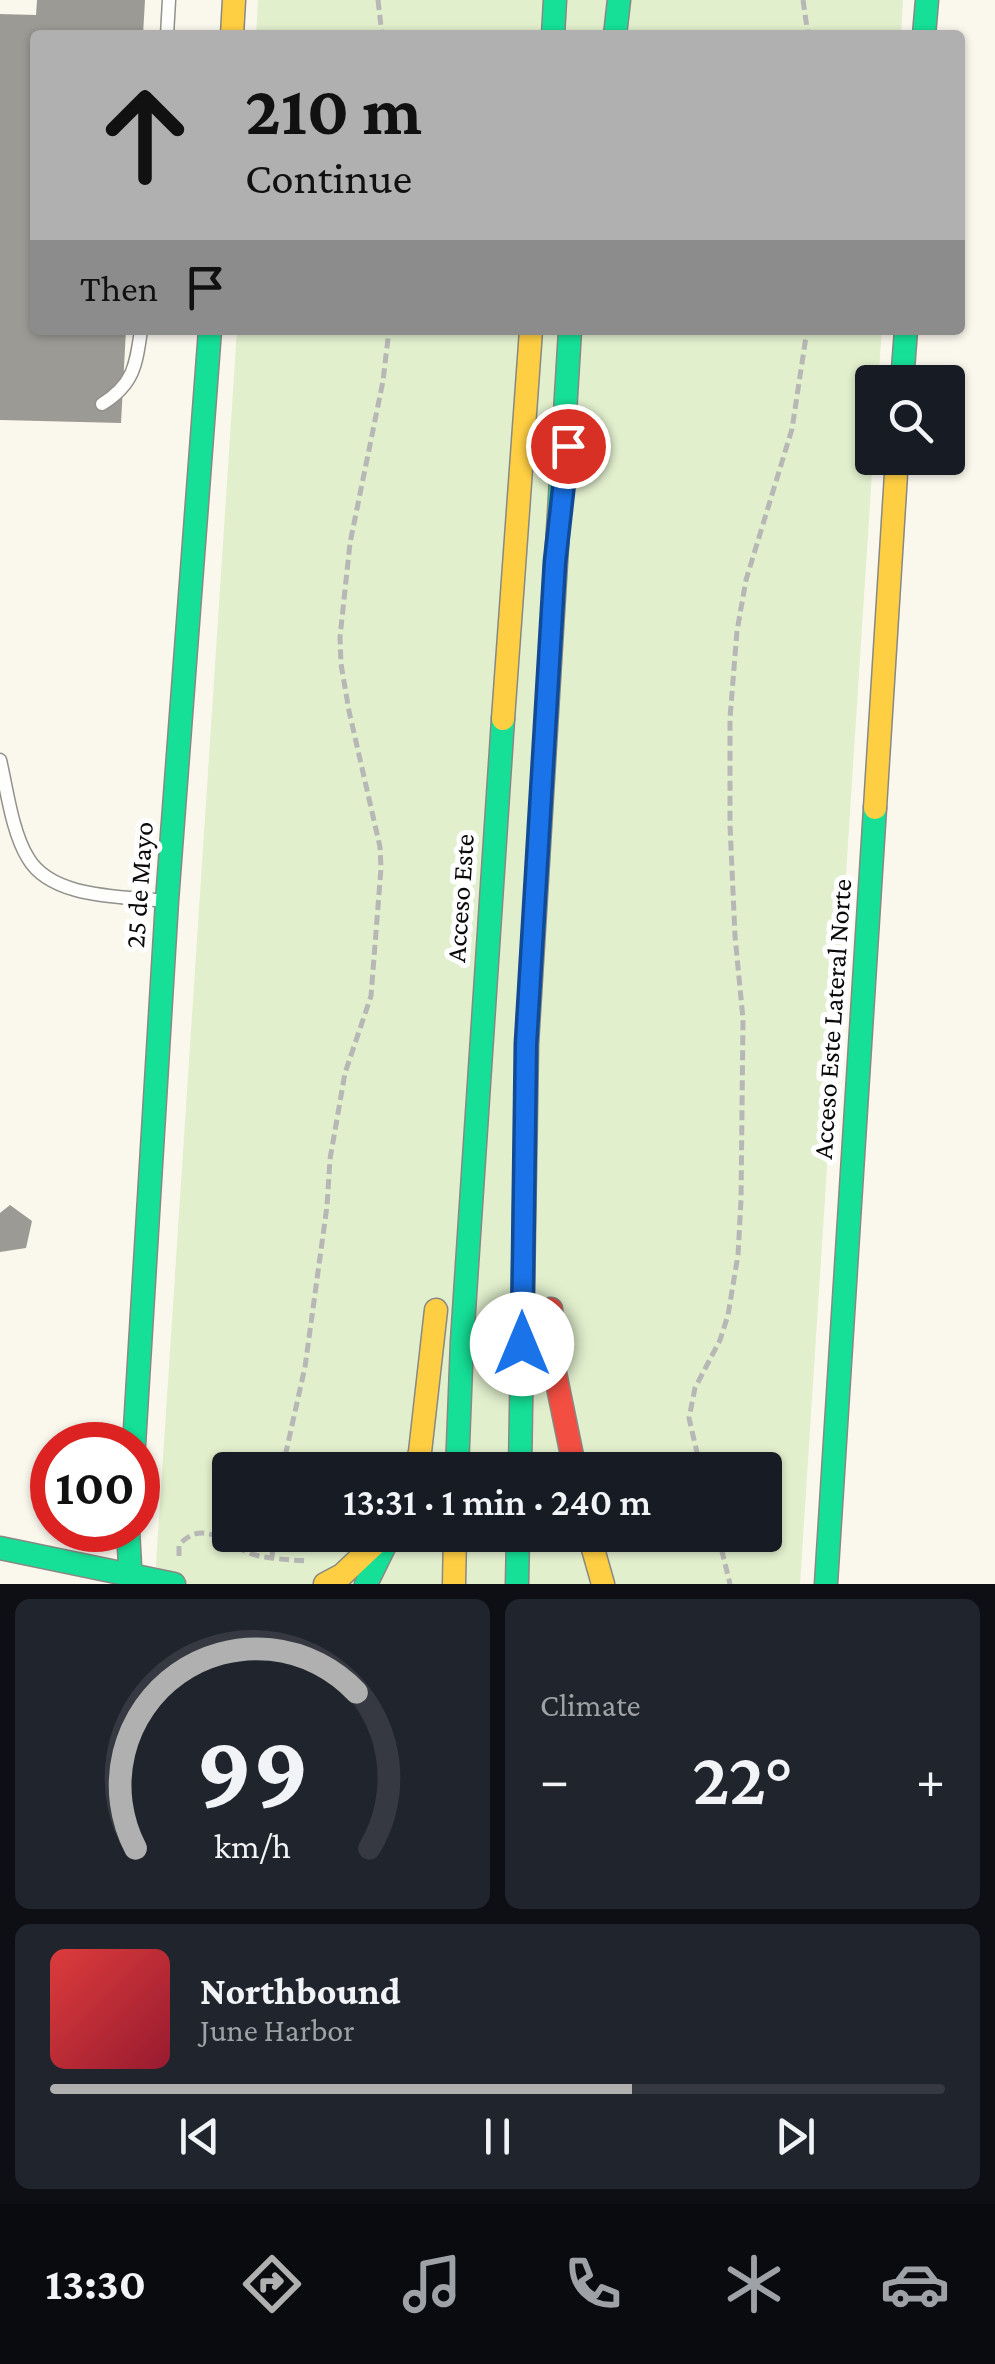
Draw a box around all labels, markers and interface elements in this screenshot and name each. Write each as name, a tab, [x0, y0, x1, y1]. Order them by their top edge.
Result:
icon: ahead	[80, 70, 210, 200]
text: 210 m	[245, 71, 422, 149]
text: Continue	[245, 153, 412, 203]
icon: arrive	[178, 260, 233, 315]
text: Then	[80, 267, 158, 309]
map controls	[855, 365, 965, 475]
button: search	[855, 365, 965, 475]
pin	[526, 404, 611, 489]
icon: arrive	[541, 419, 596, 474]
street label: 25 de Mayo	[119, 821, 159, 949]
street label: Acceso Este	[440, 833, 480, 963]
street label: Acceso Este Lateral Norte	[807, 878, 857, 1160]
position arrow	[470, 1292, 574, 1396]
speed limit sign: 100	[30, 1422, 160, 1552]
text: 13:31 · 1 min · 240 m	[343, 1481, 651, 1523]
text: Climate	[540, 1687, 641, 1723]
text: 99	[196, 1713, 309, 1828]
text: 22°	[692, 1737, 793, 1820]
text: −	[540, 1749, 569, 1810]
text: +	[916, 1749, 945, 1810]
text: km/h	[214, 1826, 291, 1866]
text: Northbound	[200, 1970, 401, 2012]
text: June Harbor	[200, 2012, 355, 2048]
icon: previous	[172, 2109, 227, 2164]
icon: pause	[470, 2109, 525, 2164]
icon: next	[768, 2109, 823, 2164]
icon: directions	[237, 2249, 307, 2319]
icon: music	[397, 2249, 467, 2319]
icon: phone	[558, 2249, 628, 2319]
icon: climate	[719, 2249, 789, 2319]
icon: car	[880, 2249, 950, 2319]
text: 13:30	[45, 2259, 146, 2309]

